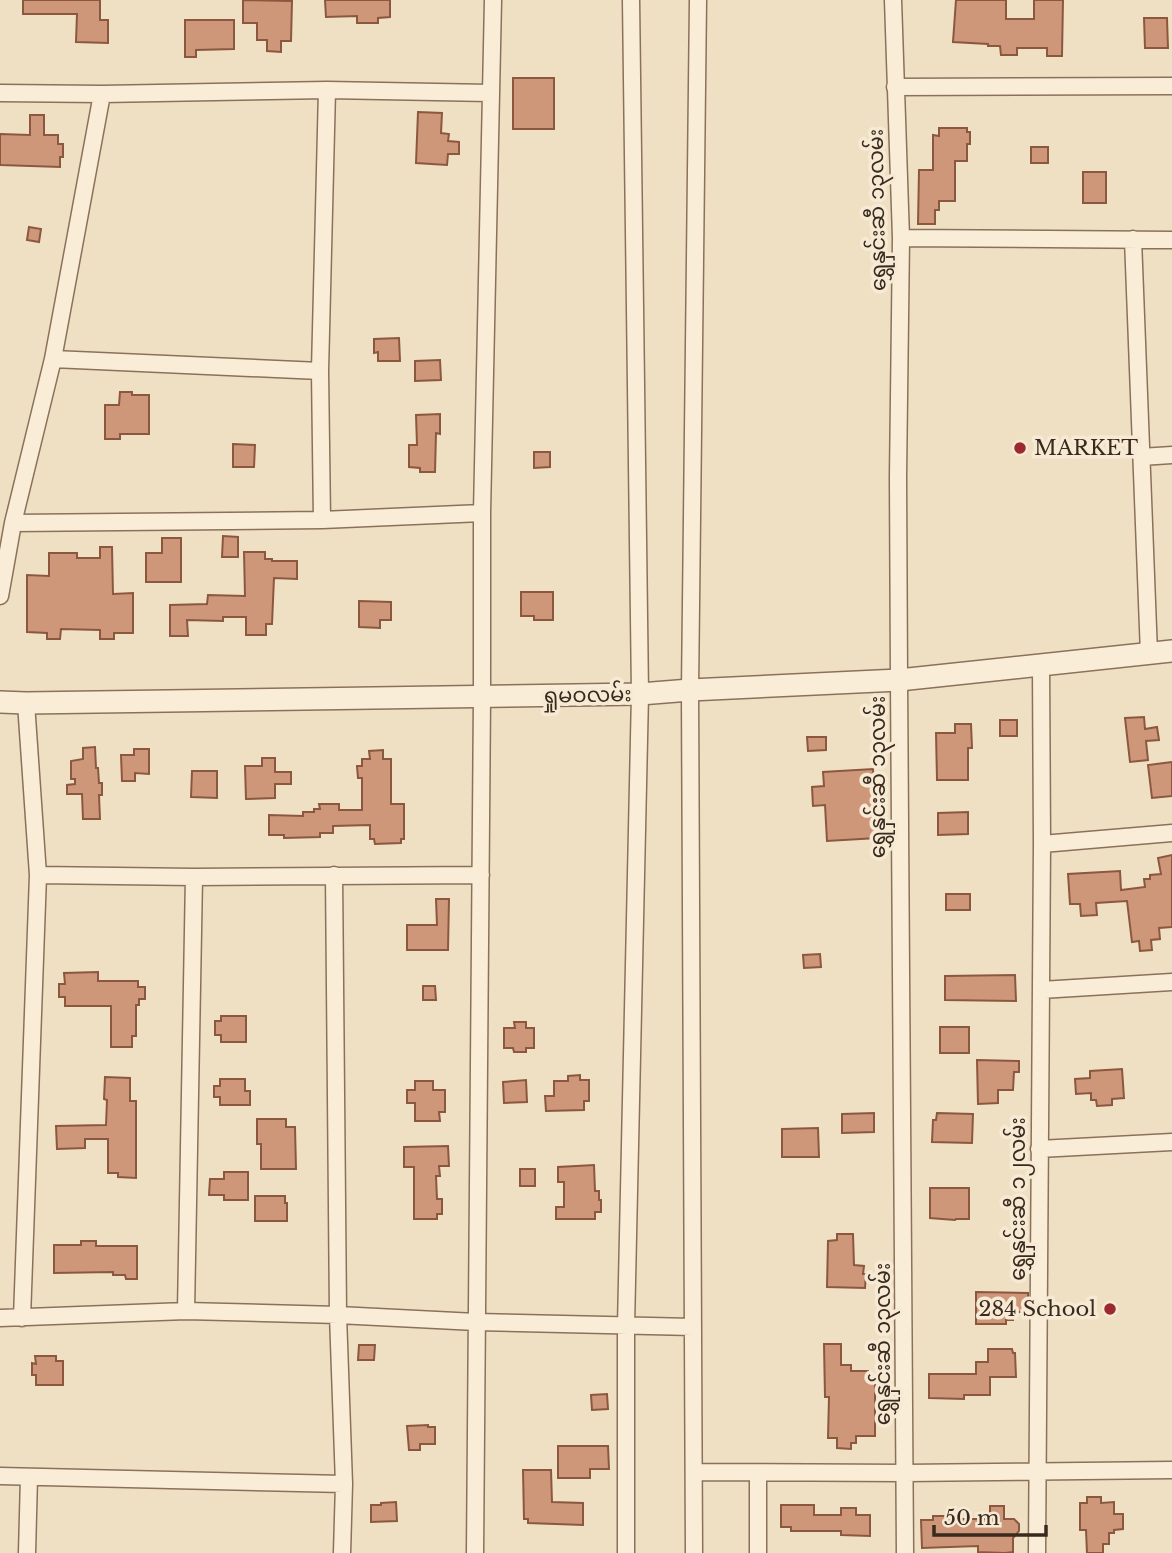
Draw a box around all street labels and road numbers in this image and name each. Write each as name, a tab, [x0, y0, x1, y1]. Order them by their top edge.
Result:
street label: ရွှေနှင်းဆီ ၁၃လမ်း	[860, 128, 895, 292]
street label: ရှုမဝလမ်း	[542, 678, 632, 713]
street label: ရွှေနှင်းဆီ ၁၃လမ်း	[862, 696, 895, 858]
street label: ရွှေနှင်းဆီ ၁၂လမ်း	[1002, 1117, 1035, 1281]
street label: ရွှေနှင်းဆီ ၁၃လမ်း	[867, 1263, 900, 1425]

